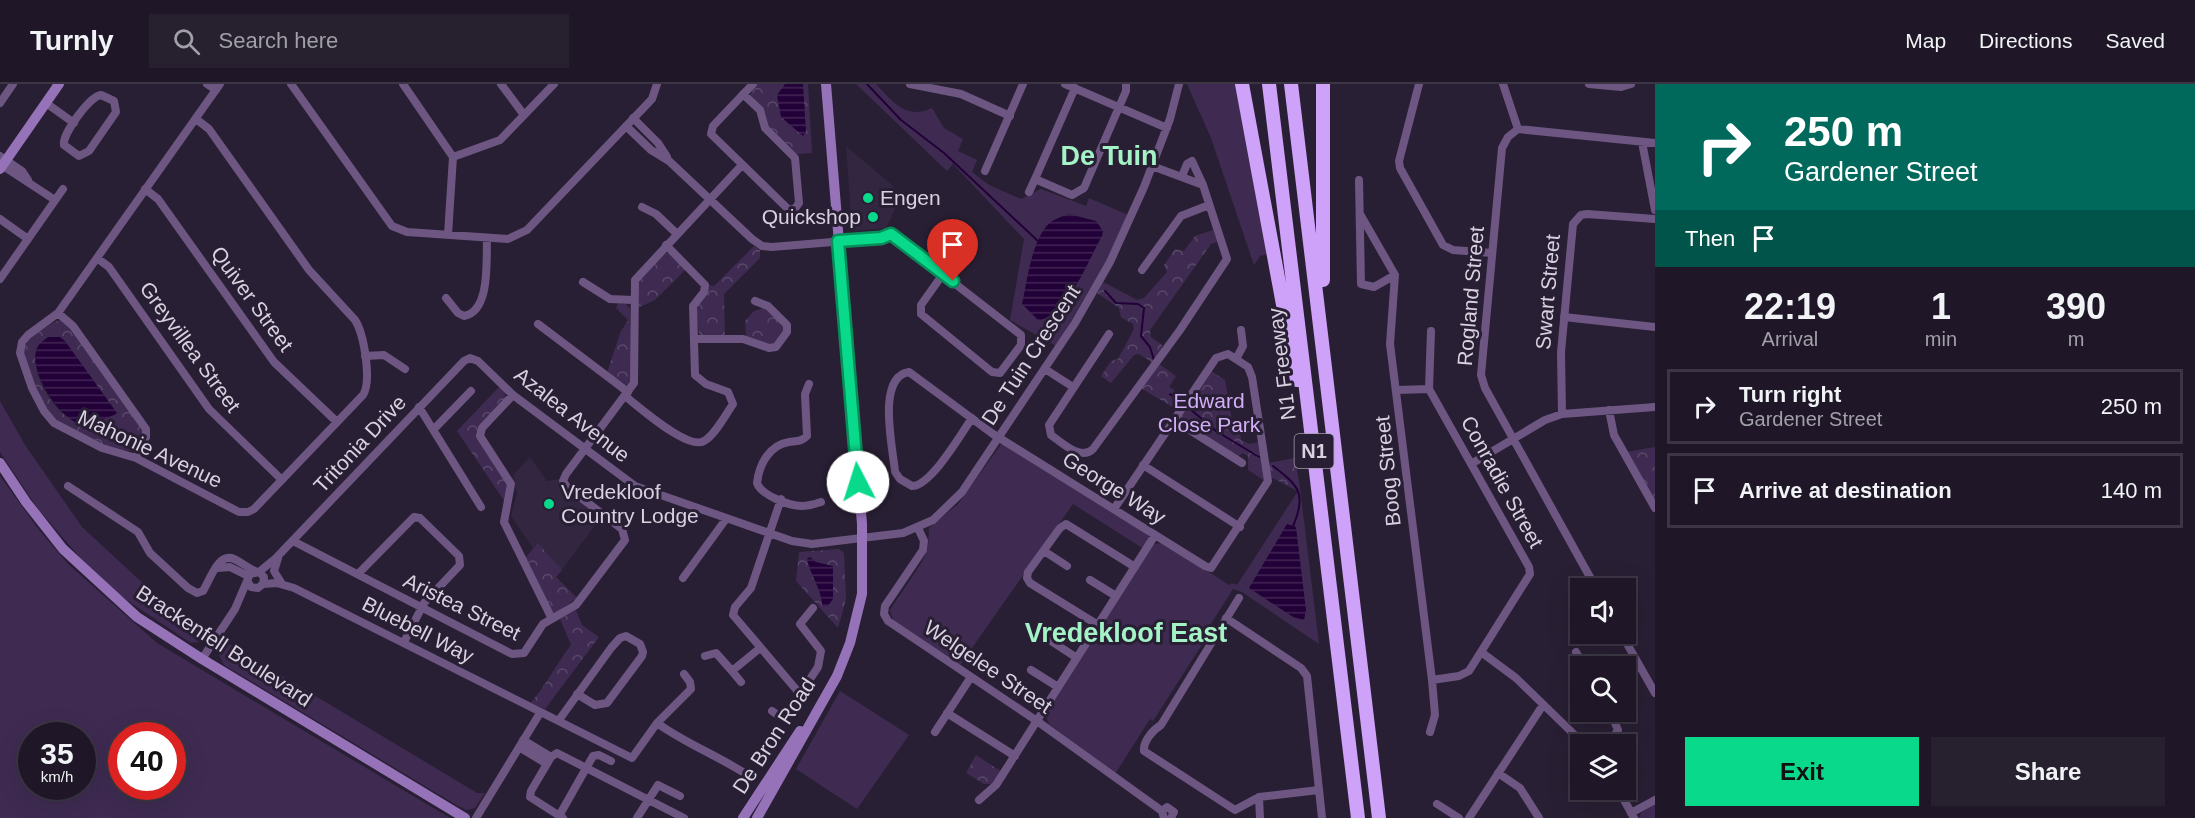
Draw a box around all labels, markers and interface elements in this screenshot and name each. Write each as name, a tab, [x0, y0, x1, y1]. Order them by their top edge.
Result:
search box	[149, 14, 569, 68]
text: Turnly	[30, 25, 113, 56]
icon: search	[170, 25, 203, 58]
text: Search here	[218, 28, 338, 53]
text: Map	[1905, 29, 1946, 52]
text: Directions	[1979, 29, 2072, 52]
text: Saved	[2105, 29, 2165, 52]
icon: right	[1685, 108, 1763, 186]
text: 250 m	[1784, 108, 1903, 155]
district label: De Tuin	[1061, 141, 1158, 171]
text: Gardener Street	[1784, 157, 1978, 187]
place label: Engen	[880, 186, 941, 209]
marker: Engen	[861, 191, 875, 205]
place label: Quickshop	[762, 205, 861, 228]
marker: Quickshop	[866, 210, 880, 224]
pin	[927, 219, 978, 281]
icon: arrive	[1747, 222, 1780, 255]
street label: Rogland Street	[1453, 225, 1488, 367]
text: Then	[1685, 226, 1735, 251]
icon: arrive	[936, 228, 969, 261]
street label: Swart Street	[1531, 233, 1564, 351]
street label: Quiver Street	[207, 242, 298, 356]
street label: Greyvillea Street	[135, 277, 245, 416]
street label: De Tuin Crescent	[977, 280, 1084, 429]
text: 22:19	[1744, 286, 1836, 327]
text: 1	[1931, 286, 1951, 327]
text: 390	[2046, 286, 2106, 327]
street label: N1 Freeway	[1263, 306, 1300, 422]
text: Arrival	[1762, 328, 1818, 350]
text: min	[1925, 328, 1957, 350]
text: m	[2068, 328, 2084, 350]
street label: Azalea Avenue	[510, 363, 634, 467]
text: Turn right	[1739, 382, 1841, 407]
park label: Edward Close Park	[1158, 389, 1261, 436]
street label: Tritonia Drive	[309, 390, 410, 497]
icon: right	[1688, 390, 1721, 423]
text: 250 m	[2101, 394, 2162, 419]
street label: Mahonie Avenue	[75, 405, 226, 492]
text: Gardener Street	[1739, 408, 1882, 430]
street label: Conradie Street	[1457, 412, 1548, 552]
street label: Boog Street	[1370, 415, 1405, 527]
road number: N1	[1294, 434, 1334, 468]
street label: George Way	[1059, 447, 1170, 529]
position arrow	[826, 450, 890, 514]
icon: arrive	[1688, 474, 1721, 507]
text: Arrive at destination	[1739, 478, 1952, 503]
text: 140 m	[2101, 478, 2162, 503]
place label: Vredekloof Country Lodge	[561, 480, 699, 527]
marker: Vredekloof Country Lodge	[542, 497, 556, 511]
street label: Aristea Street	[400, 568, 525, 645]
map controls	[1570, 578, 1636, 800]
button: sound	[1570, 578, 1636, 644]
street label: Brackenfell Boulevard	[132, 580, 316, 711]
street label: Bluebell Way	[359, 592, 478, 668]
street label: Welgelee Street	[920, 615, 1057, 718]
district label: Vredekloof East	[1025, 618, 1227, 648]
button: search	[1570, 656, 1636, 722]
street label: De Bron Road	[728, 674, 819, 798]
speed limit sign: 40	[108, 722, 186, 800]
button: layers	[1570, 734, 1636, 800]
text: 35	[40, 737, 74, 770]
button: Exit	[1685, 737, 1919, 806]
button: Share	[1931, 737, 2165, 806]
text: km/h	[41, 768, 73, 785]

